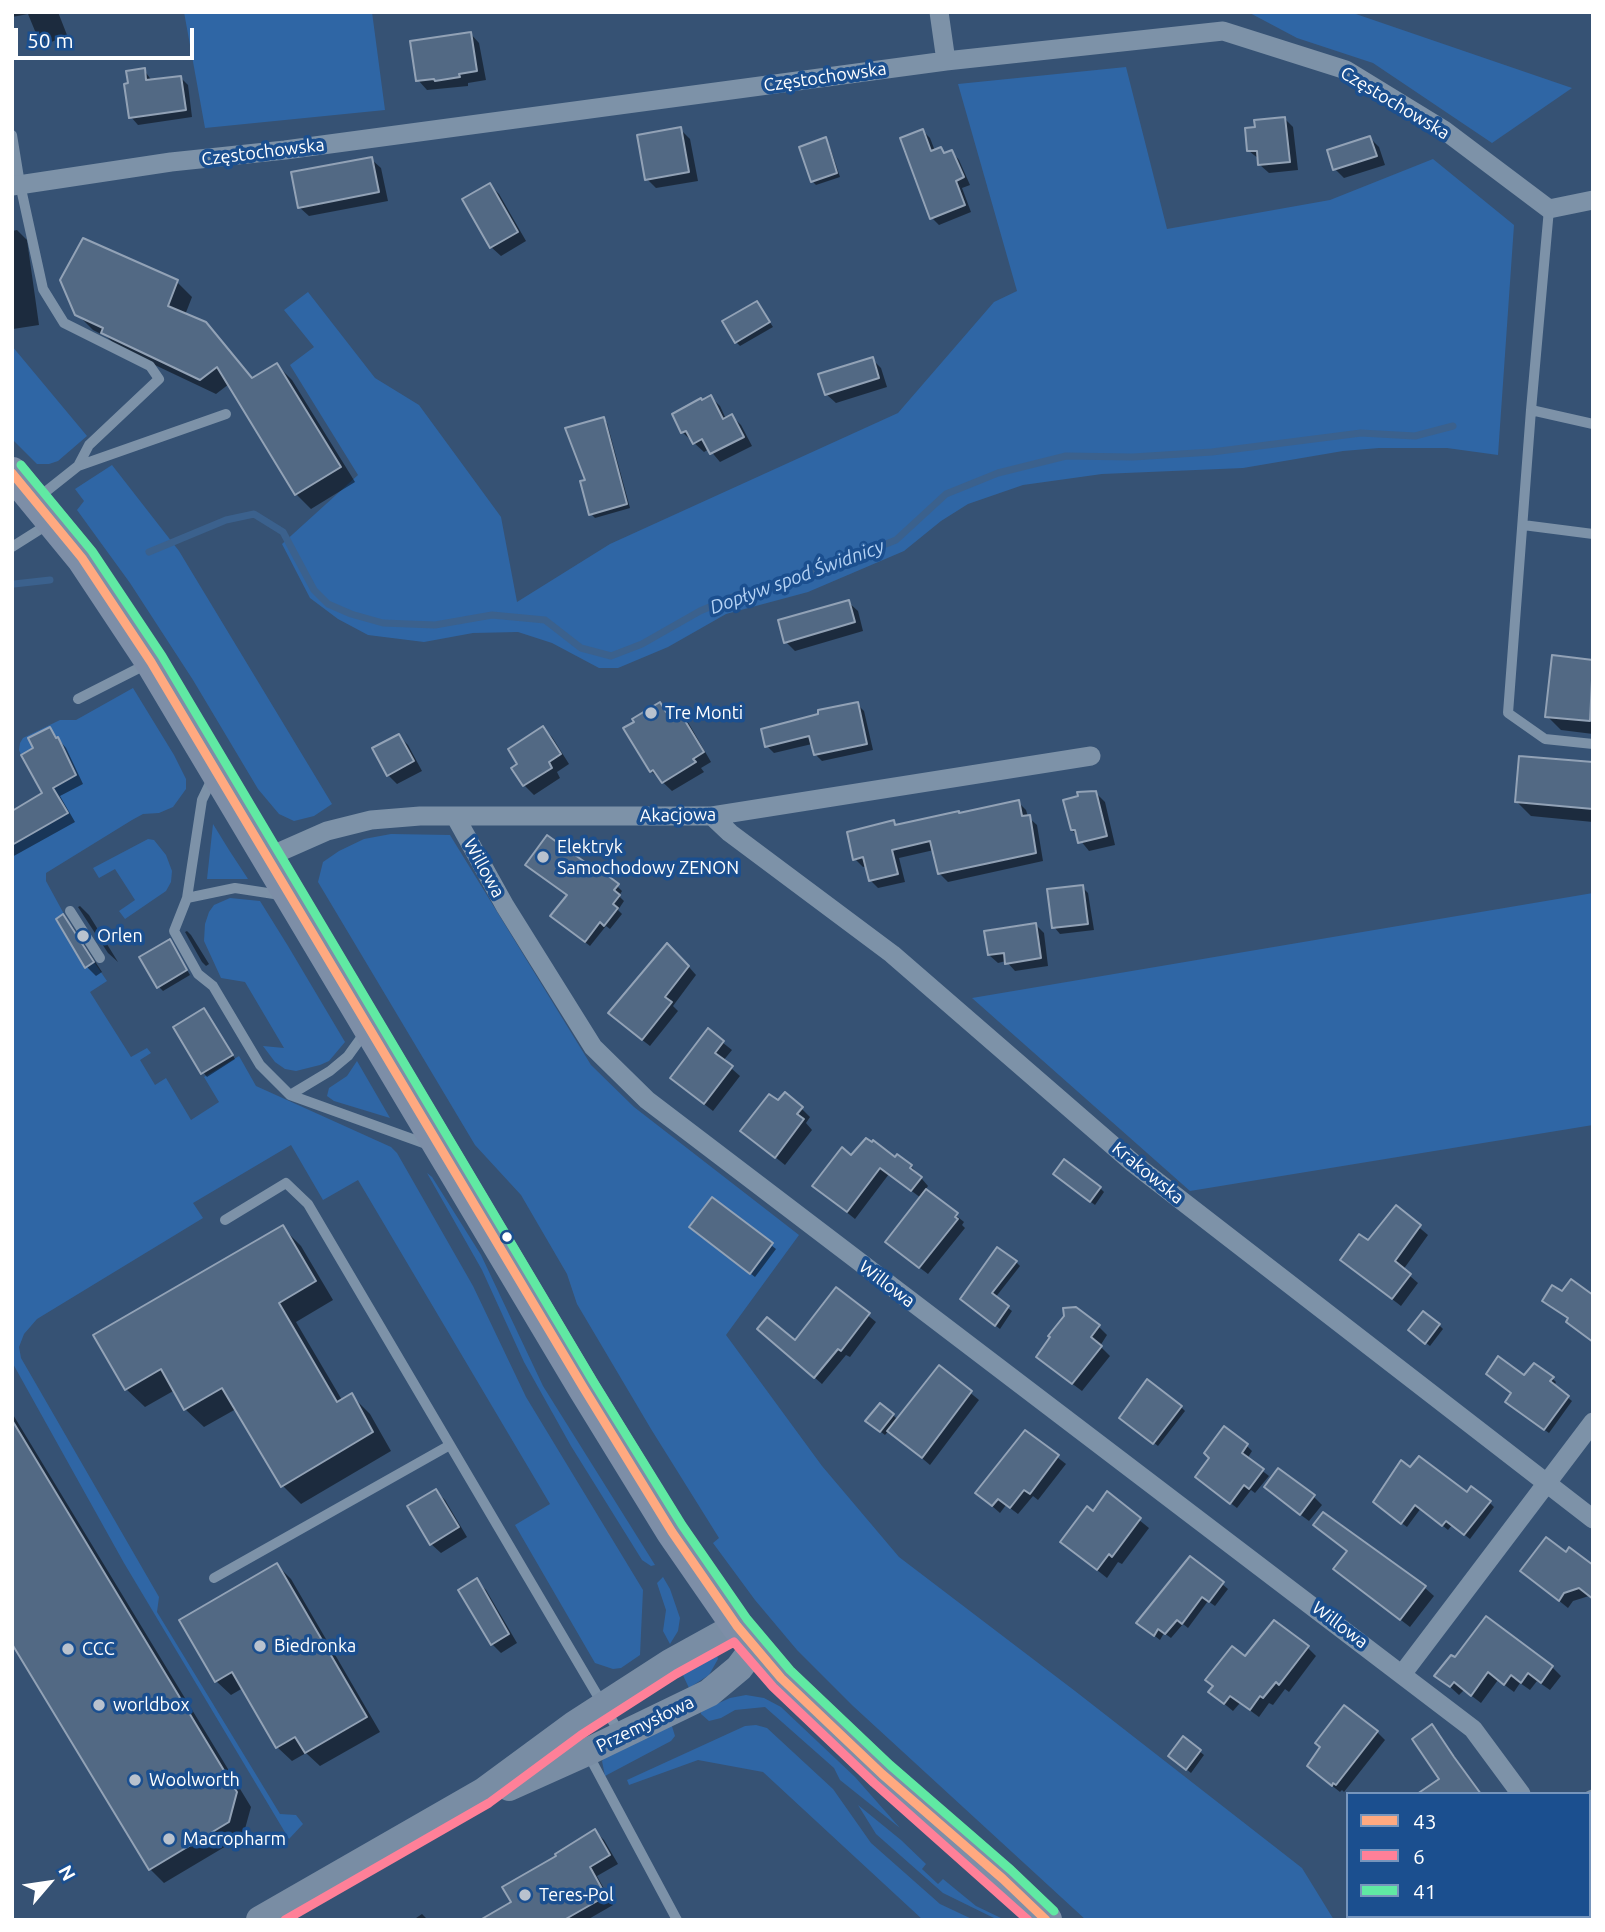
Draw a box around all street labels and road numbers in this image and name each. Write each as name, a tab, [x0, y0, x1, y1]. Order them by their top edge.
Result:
street label: Częstochowska	[762, 58, 888, 96]
street label: Częstochowska	[1336, 62, 1454, 144]
street label: Częstochowska	[200, 134, 326, 170]
street label: Akacjowa	[640, 804, 716, 826]
street label: Willowa	[459, 835, 509, 901]
street label: Krakowska	[1108, 1137, 1188, 1209]
street label: Willowa	[855, 1256, 919, 1312]
street label: Willowa	[1308, 1597, 1372, 1653]
street label: Przemysłowa	[593, 1691, 697, 1757]

